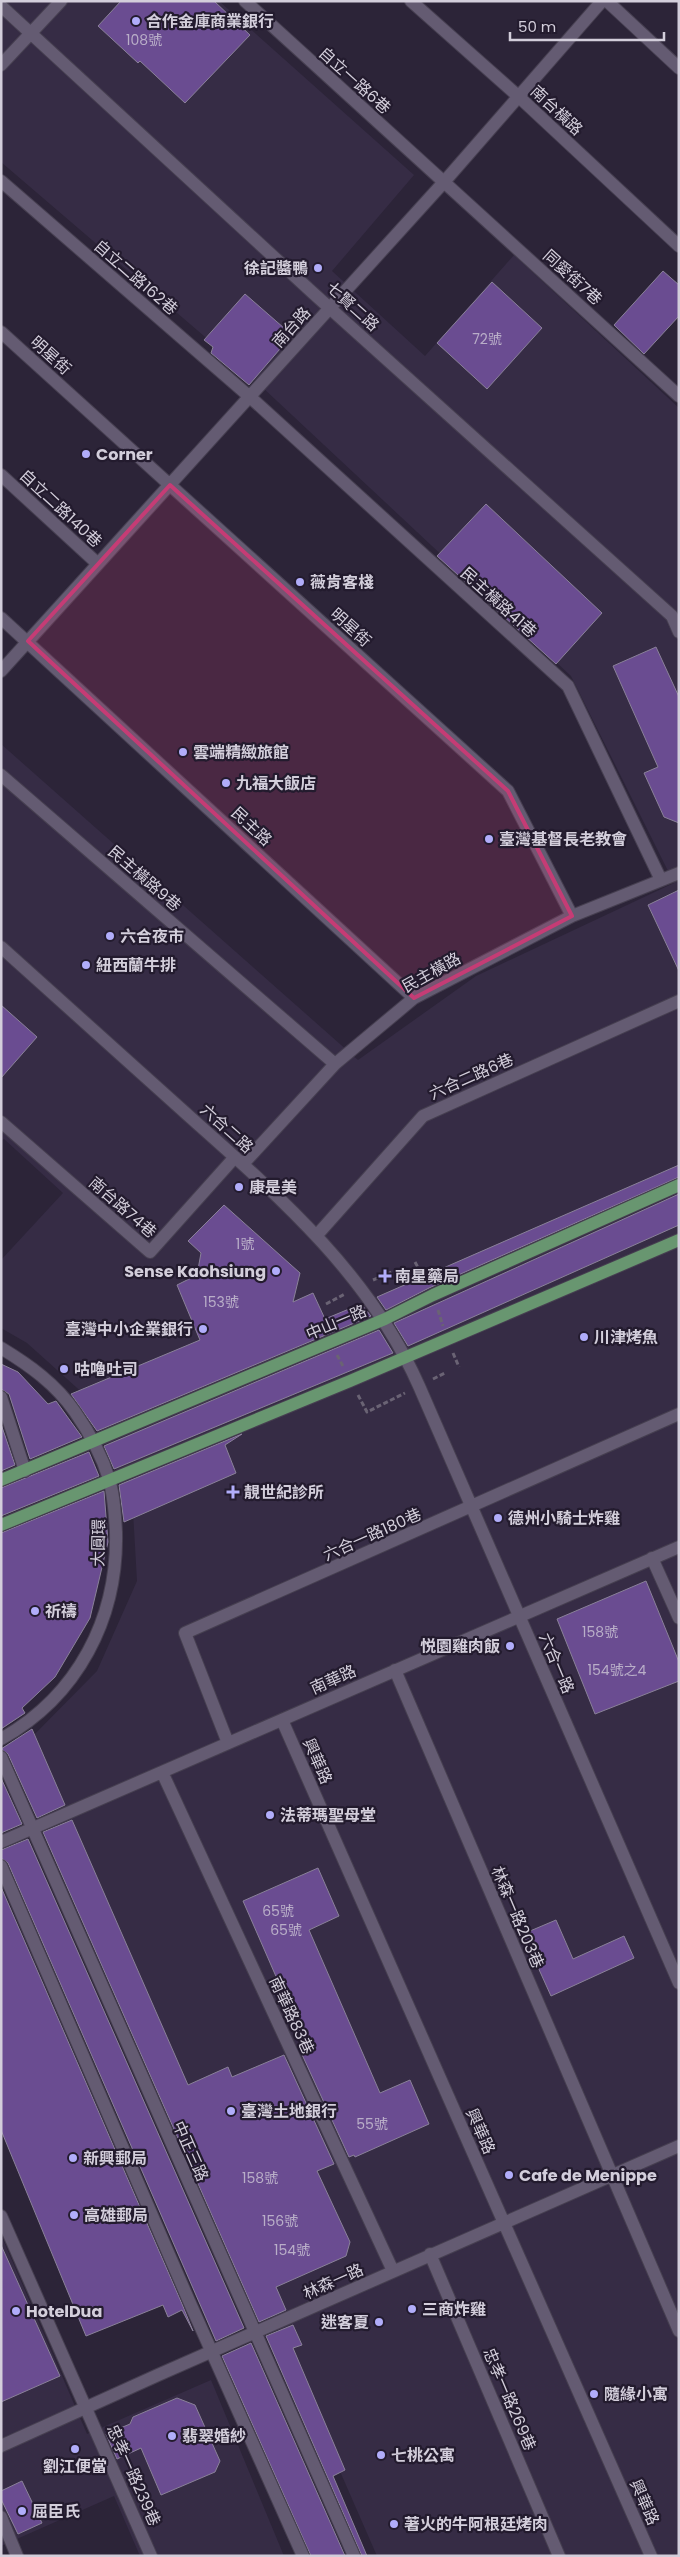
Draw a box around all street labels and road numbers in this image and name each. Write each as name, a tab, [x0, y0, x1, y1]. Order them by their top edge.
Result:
street label: 自立一路6巷	[313, 42, 396, 119]
street label: 南台橫路	[525, 80, 588, 141]
street label: 自立二路162巷	[89, 234, 183, 320]
street label: 同愛街7巷	[538, 244, 607, 310]
street label: 七賢二路	[321, 276, 384, 336]
street label: 南台路	[267, 302, 316, 353]
street label: 明星街	[25, 331, 76, 380]
street label: 自立二路140巷	[14, 464, 107, 553]
street label: 民主橫路41巷	[456, 562, 542, 643]
street label: 明星街	[325, 603, 376, 652]
street label: 民主路	[226, 802, 277, 851]
street label: 民主橫路9巷	[103, 840, 186, 917]
street label: 民主橫路	[398, 947, 465, 998]
street label: 六合二路6巷	[425, 1048, 517, 1105]
street label: 六合二路	[195, 1098, 258, 1158]
street label: 南台路74巷	[84, 1172, 161, 1243]
street label: 中山一路	[302, 1299, 370, 1346]
street label: 六合一路180巷	[319, 1503, 425, 1566]
street label: 大圓環	[87, 1519, 110, 1567]
street label: 六合一路	[533, 1629, 580, 1697]
street label: 南華路	[307, 1659, 360, 1700]
street label: 興華路	[297, 1735, 338, 1788]
street label: 林森一路203巷	[486, 1863, 549, 1972]
street label: 南華路83巷	[263, 1972, 320, 2058]
street label: 興華路	[460, 2105, 501, 2158]
street label: 中正三路	[167, 2117, 214, 2185]
street label: 林森一路	[299, 2258, 367, 2305]
street label: 忠孝一路269巷	[478, 2344, 542, 2454]
street label: 忠孝一路239巷	[101, 2421, 166, 2530]
street label: 興華路	[624, 2476, 665, 2529]

